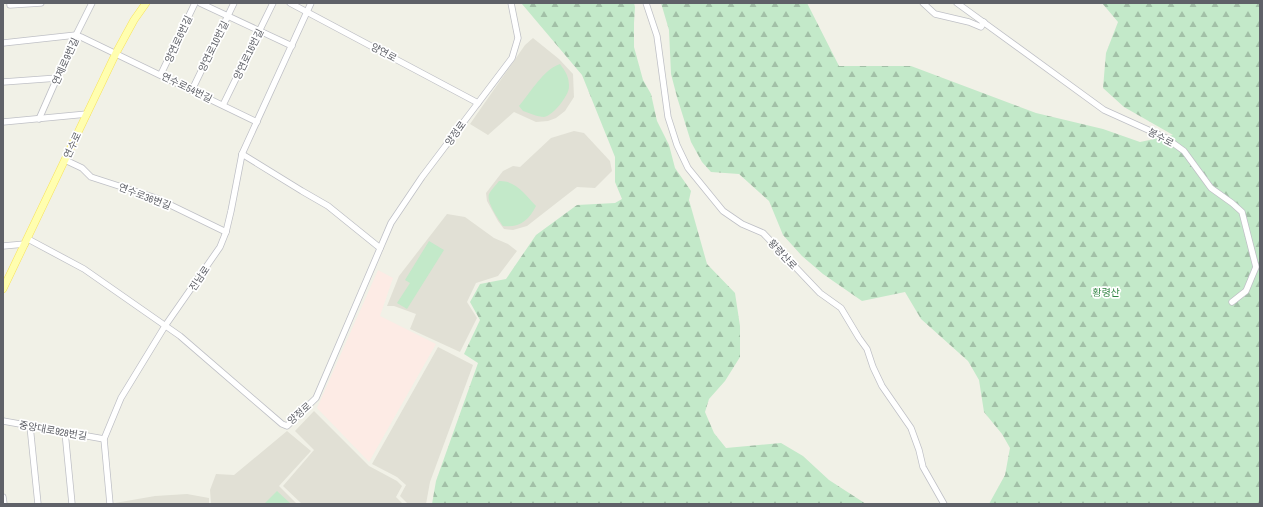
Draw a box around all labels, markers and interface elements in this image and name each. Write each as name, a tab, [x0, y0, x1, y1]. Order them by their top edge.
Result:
street label: 양연로6번길	[162, 14, 195, 65]
street label: 양연로10번길	[196, 19, 231, 74]
street label: 양연로16번길	[231, 27, 266, 82]
street label: 연제로9번길	[49, 35, 82, 87]
street label: 양연로	[369, 40, 399, 65]
street label: 연수로54번길	[159, 70, 214, 105]
street label: 양정로	[442, 118, 469, 148]
street label: 봉수로	[1146, 125, 1176, 150]
street label: 연수로	[61, 130, 84, 160]
street label: 연수로36번길	[117, 181, 173, 212]
street label: 황령산로	[765, 236, 800, 272]
street label: 진남로	[186, 263, 213, 293]
park label: 황령산	[1092, 286, 1120, 299]
street label: 양정로	[285, 399, 314, 427]
street label: 중앙대로928번길	[18, 418, 88, 443]

